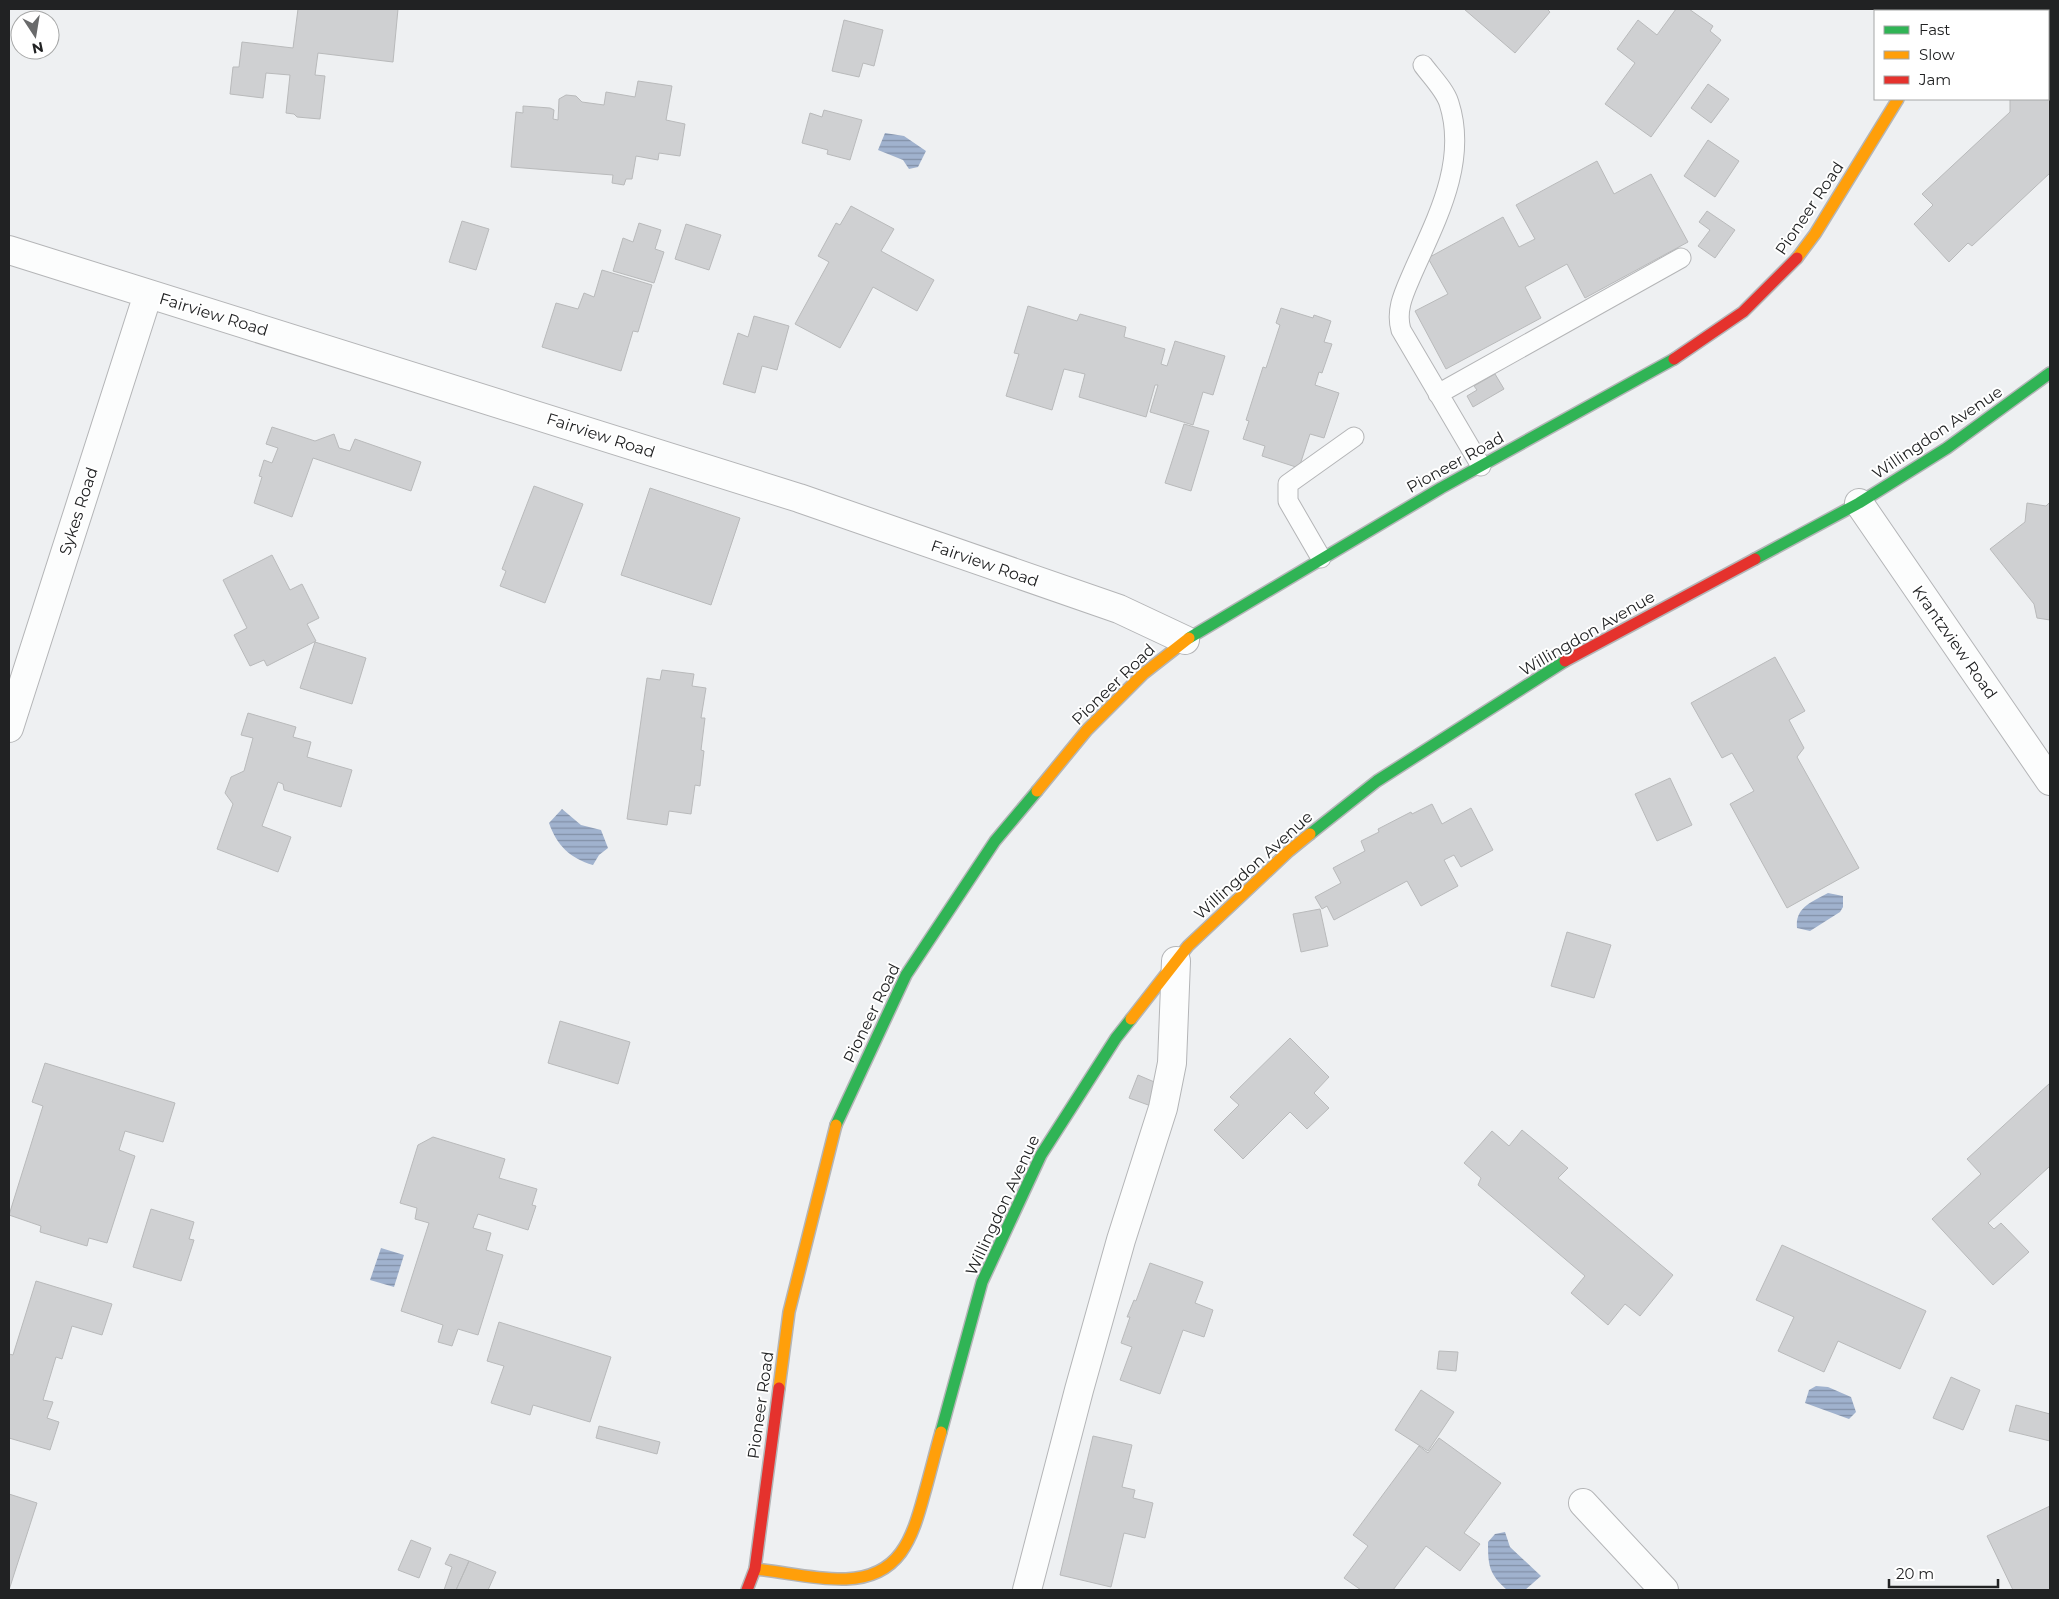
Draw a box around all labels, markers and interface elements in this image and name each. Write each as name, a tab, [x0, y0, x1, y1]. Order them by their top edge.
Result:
north arrow	[10, 10, 60, 60]
legend	[1874, 10, 2049, 100]
text: Fast	[1919, 20, 1950, 39]
text: N	[30, 38, 45, 58]
text: Slow	[1919, 45, 1955, 64]
text: Jam	[1918, 70, 1951, 89]
street label: Pioneer Road	[1771, 158, 1848, 259]
street label: Fairview Road	[157, 289, 271, 340]
street label: Willingdon Avenue	[1869, 382, 2006, 483]
street label: Fairview Road	[544, 409, 657, 462]
street label: Pioneer Road	[1403, 428, 1507, 497]
street label: Sykes Road	[55, 465, 102, 557]
street label: Fairview Road	[928, 536, 1041, 591]
street label: Krantzview Road	[1908, 582, 2001, 703]
street label: Willingdon Avenue	[1516, 587, 1658, 680]
street label: Pioneer Road	[1068, 640, 1159, 729]
street label: Willingdon Avenue	[1190, 807, 1316, 924]
street label: Pioneer Road	[839, 960, 904, 1066]
street label: Willingdon Avenue	[962, 1132, 1043, 1278]
street label: Pioneer Road	[744, 1350, 777, 1460]
scale bar	[1889, 1556, 1998, 1588]
text: 20 m	[1896, 1564, 1934, 1583]

